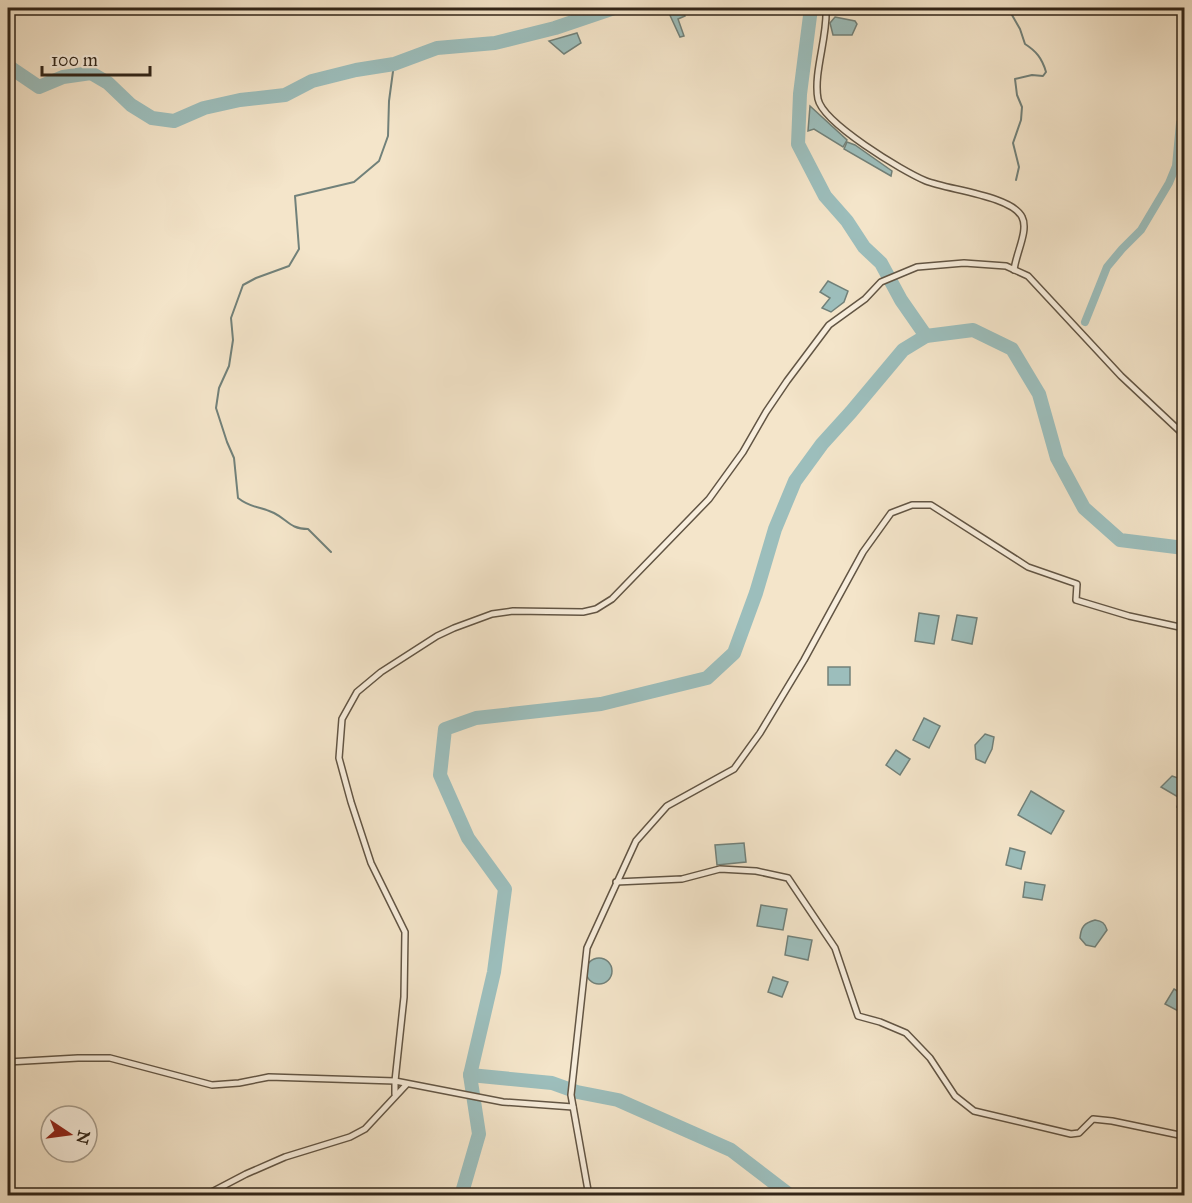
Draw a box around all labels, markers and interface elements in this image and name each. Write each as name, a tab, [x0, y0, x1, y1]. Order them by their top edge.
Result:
scale bar	[42, 39, 150, 77]
text: 100 m	[51, 49, 98, 71]
north arrow	[39, 1104, 99, 1164]
text: N	[72, 1129, 94, 1146]

